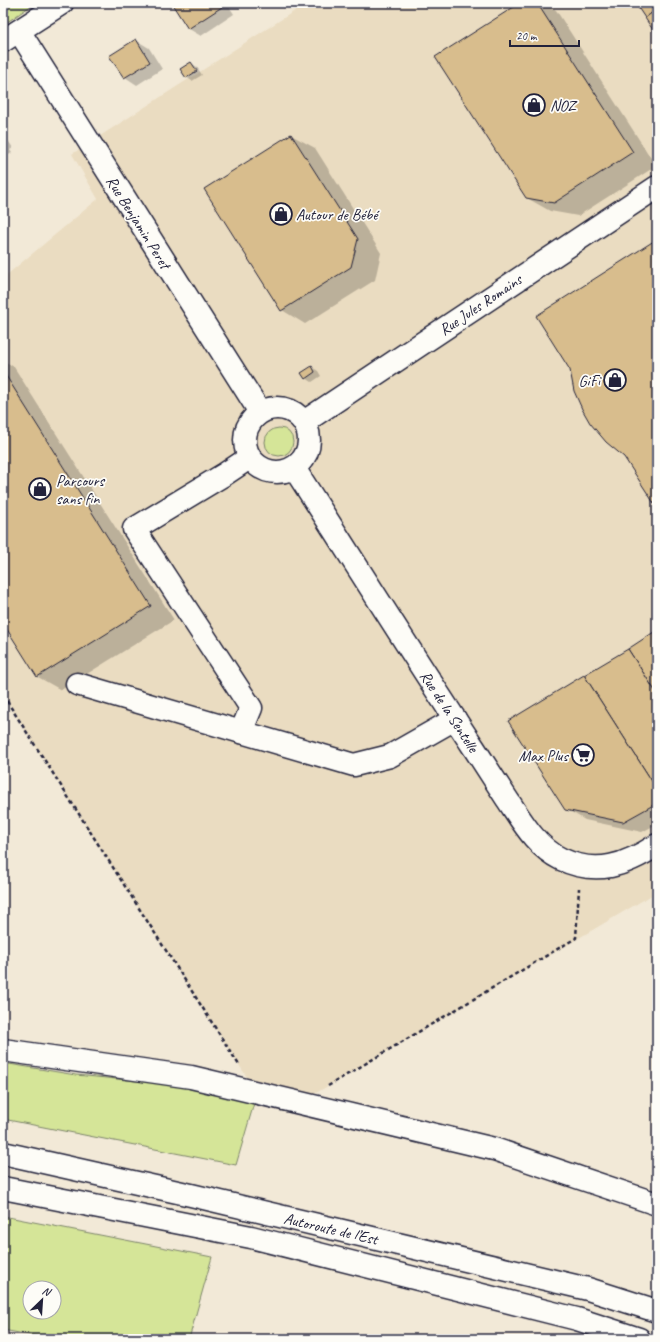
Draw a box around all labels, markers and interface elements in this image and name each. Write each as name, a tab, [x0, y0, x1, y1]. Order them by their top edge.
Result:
scale bar	[510, 22, 579, 48]
text: 20 m	[516, 28, 538, 44]
shop icon: NOZ	[521, 92, 547, 118]
place label: NOZ	[550, 96, 578, 116]
street label: Rue Benjamin Peret	[102, 172, 176, 275]
shop icon: Autour de Bébé	[268, 201, 294, 227]
place label: Autour de Bébé	[296, 205, 380, 225]
street label: Rue Jules Romains	[435, 269, 527, 340]
shop icon: GiFi	[602, 367, 628, 393]
place label: GiFi	[579, 371, 602, 391]
place label: Parcours sans fin	[56, 471, 105, 509]
shop icon: Parcours sans fin	[27, 476, 53, 502]
street label: Rue de la Sentelle	[415, 667, 484, 758]
supermarket icon: Max Plus	[570, 742, 596, 768]
place label: Max Plus	[518, 746, 570, 766]
street label: Autoroute de l’Est	[282, 1208, 381, 1250]
north arrow	[22, 1280, 62, 1320]
text: N	[40, 1283, 54, 1300]

